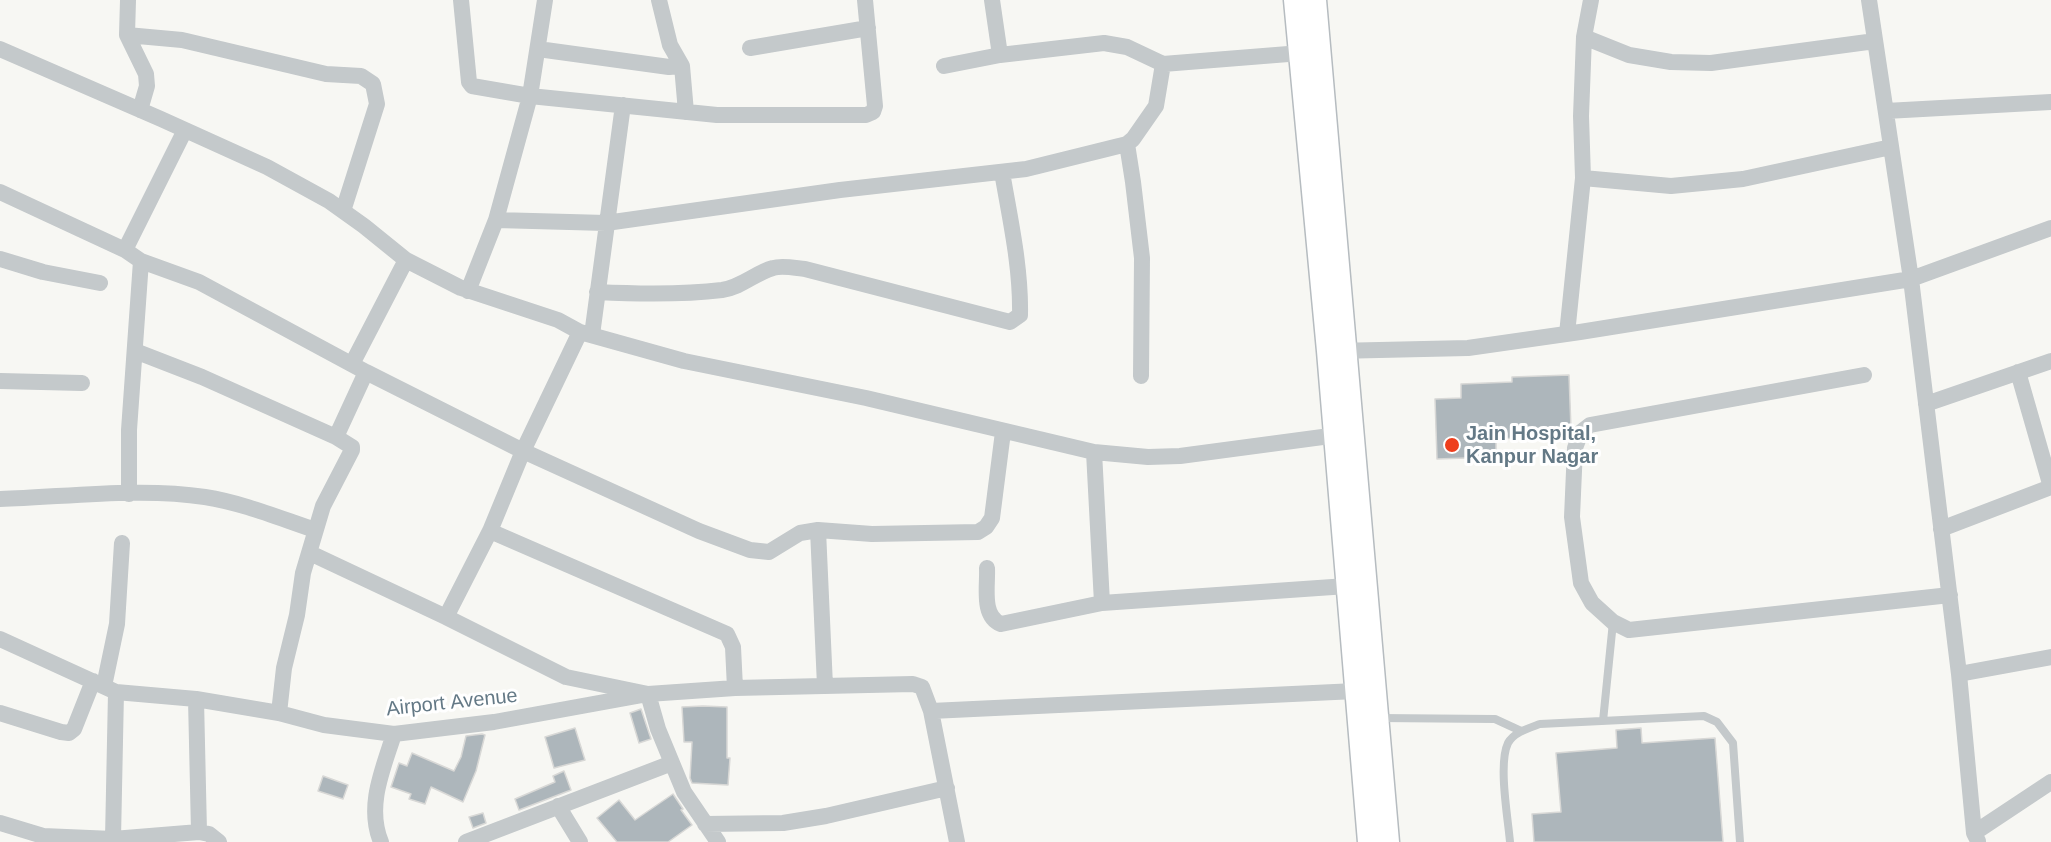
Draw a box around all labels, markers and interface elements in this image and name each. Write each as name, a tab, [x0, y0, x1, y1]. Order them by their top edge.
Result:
place label: Jain Hospital, Kanpur Nagar	[1466, 422, 1598, 469]
marker: Jain Hospital, Kanpur Nagar	[1443, 436, 1461, 454]
street label: Airport Avenue	[385, 684, 519, 722]

